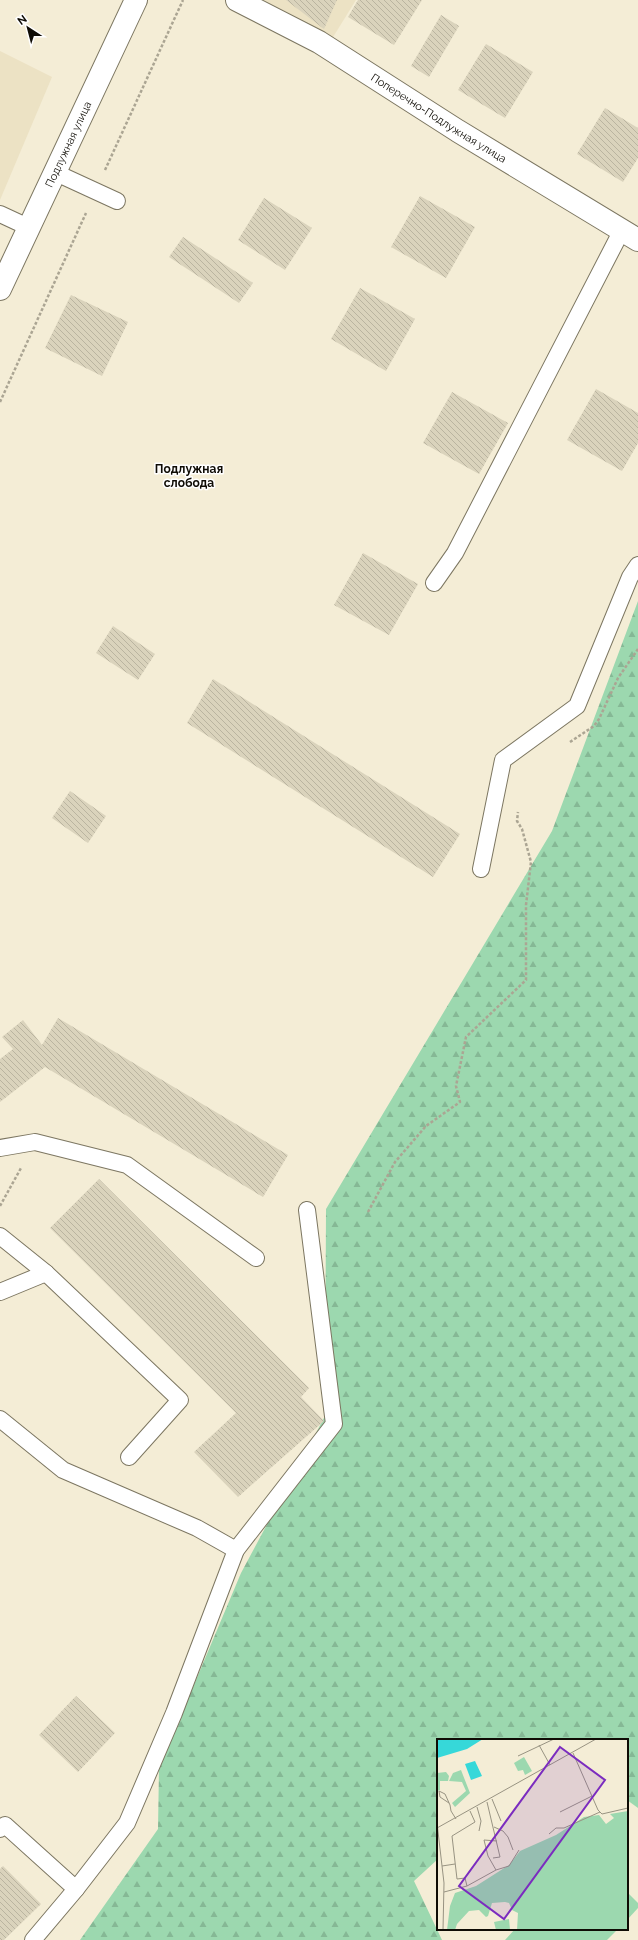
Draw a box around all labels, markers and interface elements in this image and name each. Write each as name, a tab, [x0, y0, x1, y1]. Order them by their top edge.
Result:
north arrow	[8, 8, 48, 48]
text: N	[15, 13, 30, 28]
street label: Поперечно-Подлужная улица	[369, 71, 509, 165]
street label: Подлужная улица	[42, 99, 94, 189]
district label: Подлужная слобода	[155, 462, 223, 490]
inset map	[437, 1739, 628, 1930]

